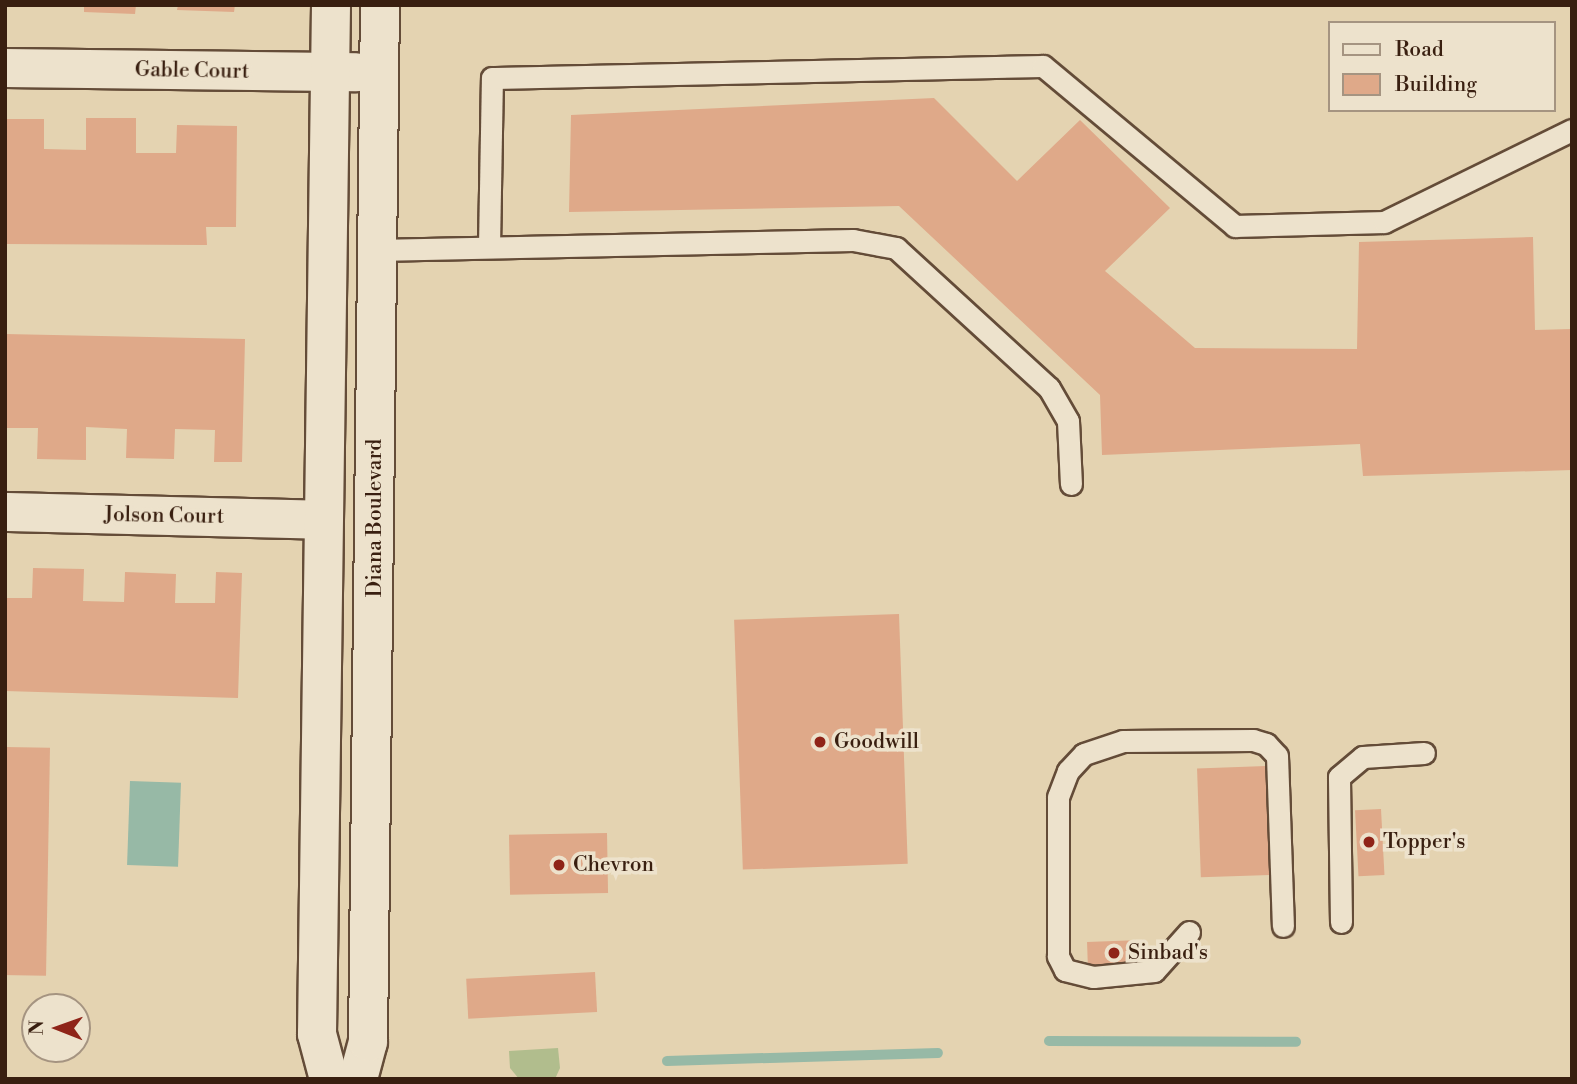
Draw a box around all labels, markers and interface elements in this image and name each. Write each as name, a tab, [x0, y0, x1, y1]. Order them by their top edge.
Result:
legend	[1328, 21, 1556, 112]
text: Road	[1395, 37, 1444, 63]
street label: Gable Court	[135, 57, 249, 85]
text: Building	[1395, 72, 1477, 98]
street label: Diana Boulevard	[362, 439, 388, 597]
street label: Jolson Court	[104, 502, 224, 530]
place label: Goodwill	[834, 729, 919, 755]
marker: Goodwill	[812, 734, 828, 750]
place label: Topper's	[1383, 829, 1466, 855]
marker: Topper's	[1361, 834, 1377, 850]
place label: Chevron	[573, 852, 654, 878]
marker: Chevron	[551, 857, 567, 873]
place label: Sinbad's	[1128, 940, 1208, 966]
marker: Sinbad's	[1106, 945, 1122, 961]
north arrow	[21, 993, 91, 1063]
text: N	[25, 1020, 49, 1035]

